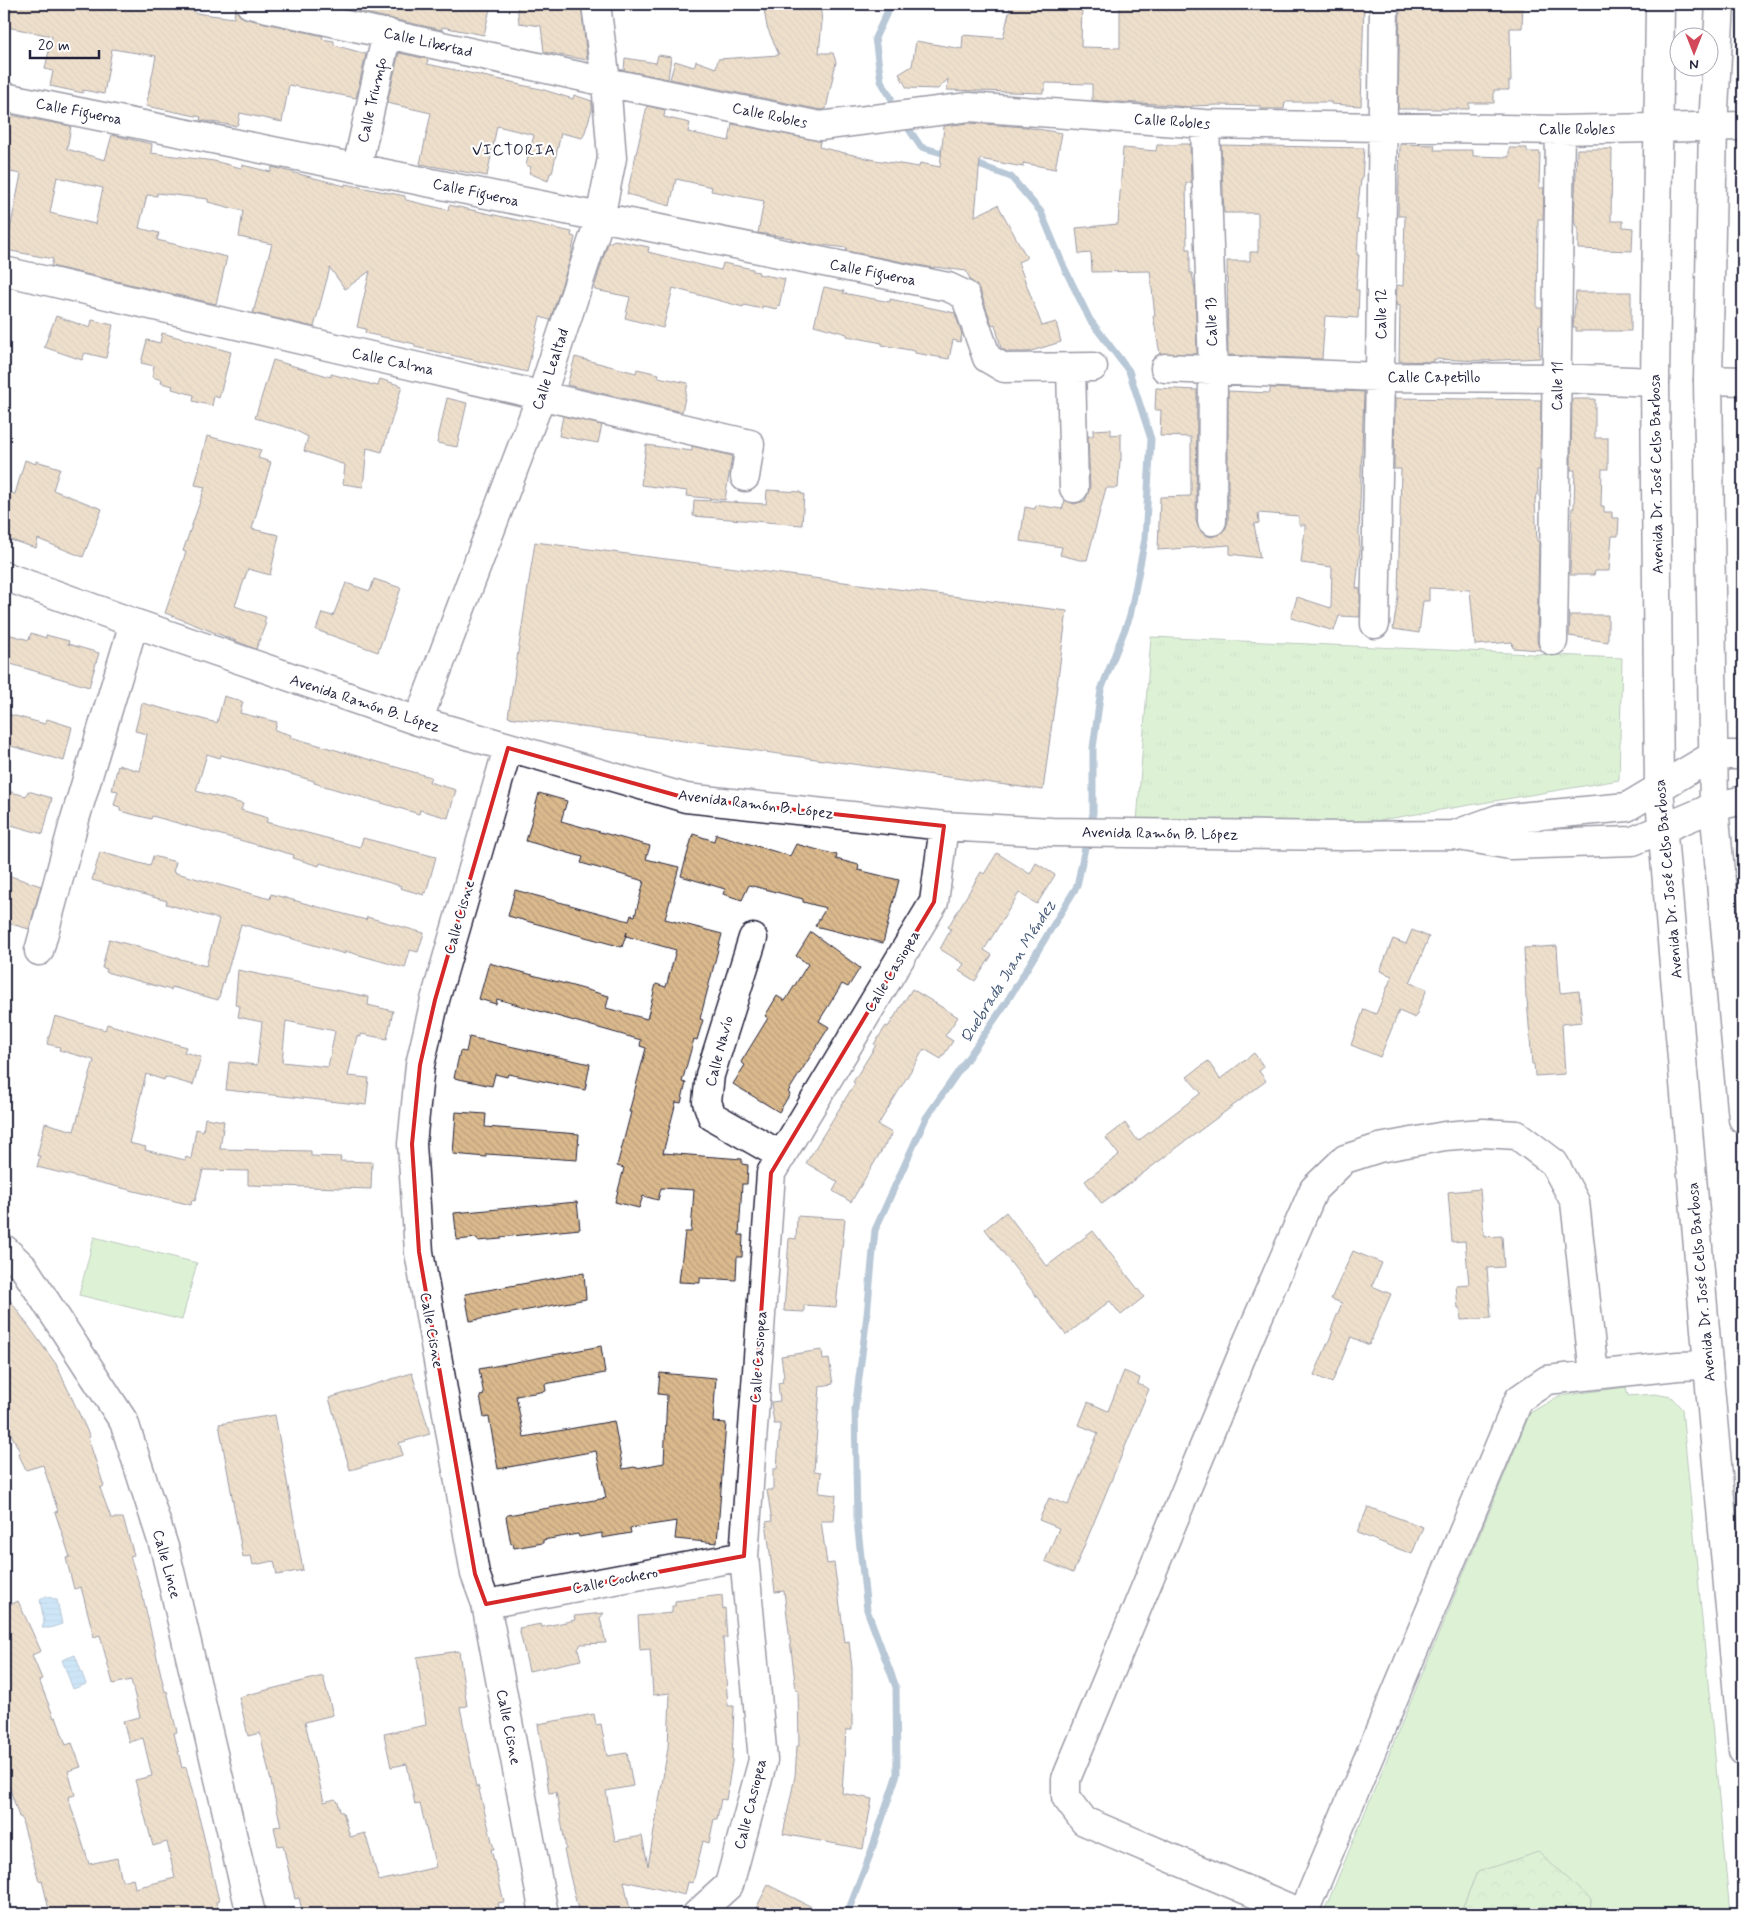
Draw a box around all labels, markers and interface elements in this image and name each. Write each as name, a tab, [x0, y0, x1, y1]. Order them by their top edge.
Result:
street label: Calle Libertad	[381, 23, 474, 63]
scale bar	[30, 28, 99, 60]
north arrow	[1670, 28, 1720, 78]
text: 20 m	[38, 36, 70, 56]
text: N	[1689, 55, 1699, 73]
street label: Calle Triumfo	[353, 56, 394, 145]
street label: Calle Figueroa	[34, 94, 124, 131]
street label: Calle Robles	[730, 98, 810, 134]
street label: Calle Robles	[1133, 109, 1211, 135]
street label: Calle Robles	[1539, 120, 1616, 140]
district label: VICTORIA	[472, 140, 556, 161]
street label: Calle Figueroa	[431, 174, 521, 213]
street label: Calle Figueroa	[828, 255, 918, 292]
street label: Calle 12	[1372, 288, 1392, 339]
street label: Calle 13	[1201, 297, 1223, 347]
street label: Calle Lealtad	[528, 326, 574, 413]
street label: Calle Calma	[350, 344, 436, 381]
street label: Calle 11	[1548, 361, 1568, 411]
street label: Calle Capetillo	[1388, 368, 1480, 388]
street label: Avenida Dr. José Celso Barbosa	[1645, 374, 1669, 574]
street label: Avenida Ramón B. López	[287, 670, 442, 738]
street label: Avenida Dr. José Celso Barbosa	[1650, 778, 1688, 979]
street label: Avenida Ramón B. López	[677, 786, 835, 824]
street label: Avenida Ramón B. López	[1082, 823, 1238, 845]
street label: Calle Cisne	[440, 878, 480, 957]
water label: Quebrada Juan Méndez	[956, 896, 1061, 1047]
street label: Calle Casiopea	[860, 926, 925, 1016]
street label: Calle Navío	[701, 1014, 739, 1089]
street label: Avenida Dr. José Celso Barbosa	[1683, 1181, 1721, 1382]
street label: Calle Cisne	[415, 1291, 448, 1370]
street label: Calle Casiopea	[746, 1310, 772, 1404]
street label: Calle Lince	[147, 1528, 185, 1601]
street label: Calle Cochero	[571, 1563, 660, 1599]
street label: Calle Cisne	[491, 1688, 525, 1767]
street label: Calle Casiopea	[730, 1756, 772, 1852]

